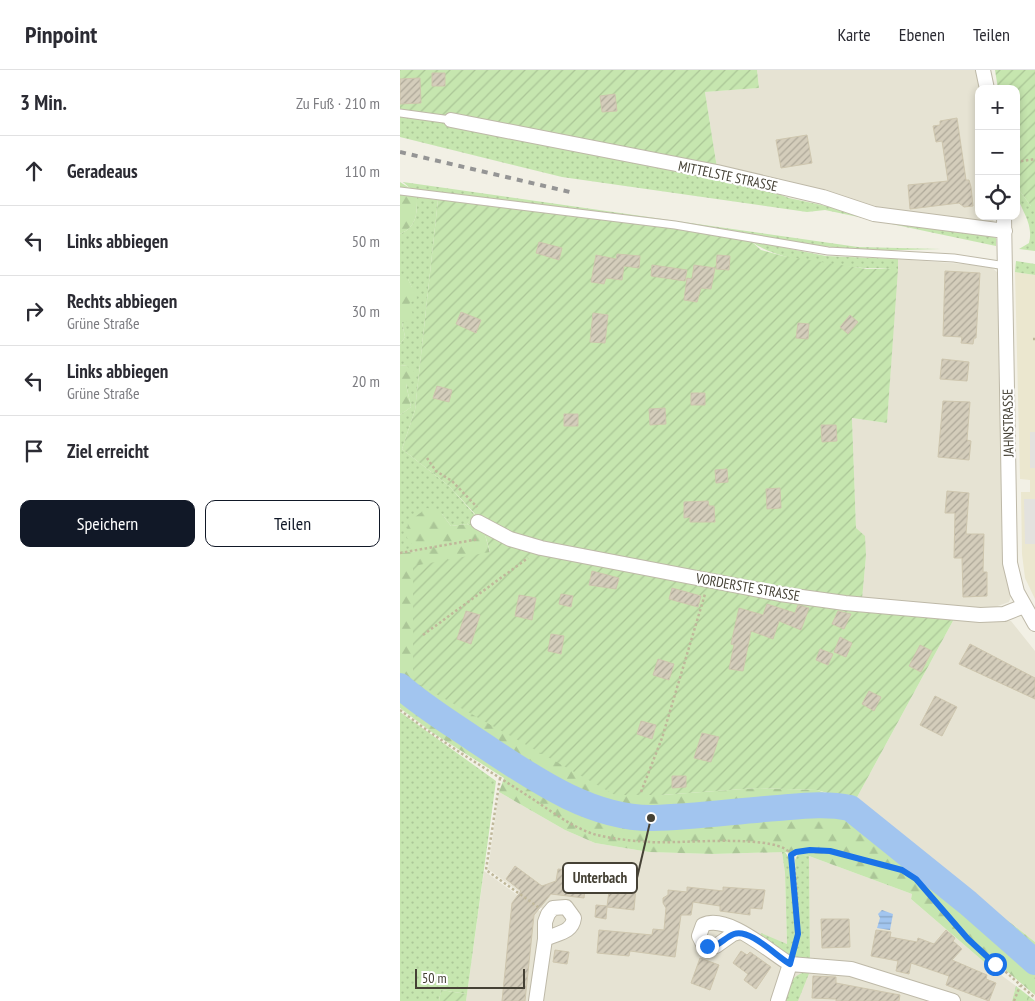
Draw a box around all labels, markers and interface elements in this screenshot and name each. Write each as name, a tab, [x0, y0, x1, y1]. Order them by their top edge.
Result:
text: Pinpoint	[25, 19, 97, 50]
text: Karte	[837, 23, 871, 46]
text: Ebenen	[899, 23, 945, 46]
text: Teilen	[973, 23, 1010, 46]
map controls	[975, 85, 1020, 220]
button: +	[975, 85, 1020, 130]
text: 3 Min.	[20, 89, 67, 116]
text: Zu Fuß · 210 m	[296, 93, 380, 113]
button: −	[975, 130, 1020, 175]
icon: ahead	[20, 157, 48, 185]
street label: MITTELSTE STRASSE	[677, 157, 779, 195]
text: Geradeaus	[67, 159, 138, 183]
text: 110 m	[345, 161, 380, 181]
button: locate	[975, 175, 1020, 220]
icon: left	[20, 227, 48, 255]
text: Links abbiegen	[67, 229, 168, 253]
text: 50 m	[352, 231, 380, 251]
text: Rechts abbiegen	[67, 289, 177, 313]
icon: right	[20, 297, 48, 325]
text: 30 m	[352, 301, 380, 321]
text: Grüne Straße	[67, 313, 140, 333]
text: Links abbiegen	[67, 359, 168, 383]
icon: left	[20, 367, 48, 395]
text: 20 m	[352, 371, 380, 391]
text: Grüne Straße	[67, 383, 140, 403]
street label: JAHNSTRASSE	[998, 389, 1018, 458]
icon: arrive	[20, 437, 48, 465]
text: Ziel erreicht	[67, 439, 149, 463]
button: Speichern	[20, 500, 195, 547]
button: Teilen	[205, 500, 380, 547]
street label: VORDERSTE STRASSE	[694, 569, 801, 605]
callout: Unterbach	[563, 863, 637, 893]
text: Unterbach	[573, 868, 627, 887]
route end	[696, 935, 719, 958]
route start	[984, 953, 1007, 976]
scale bar	[415, 966, 525, 989]
text: 50 m	[422, 969, 447, 987]

